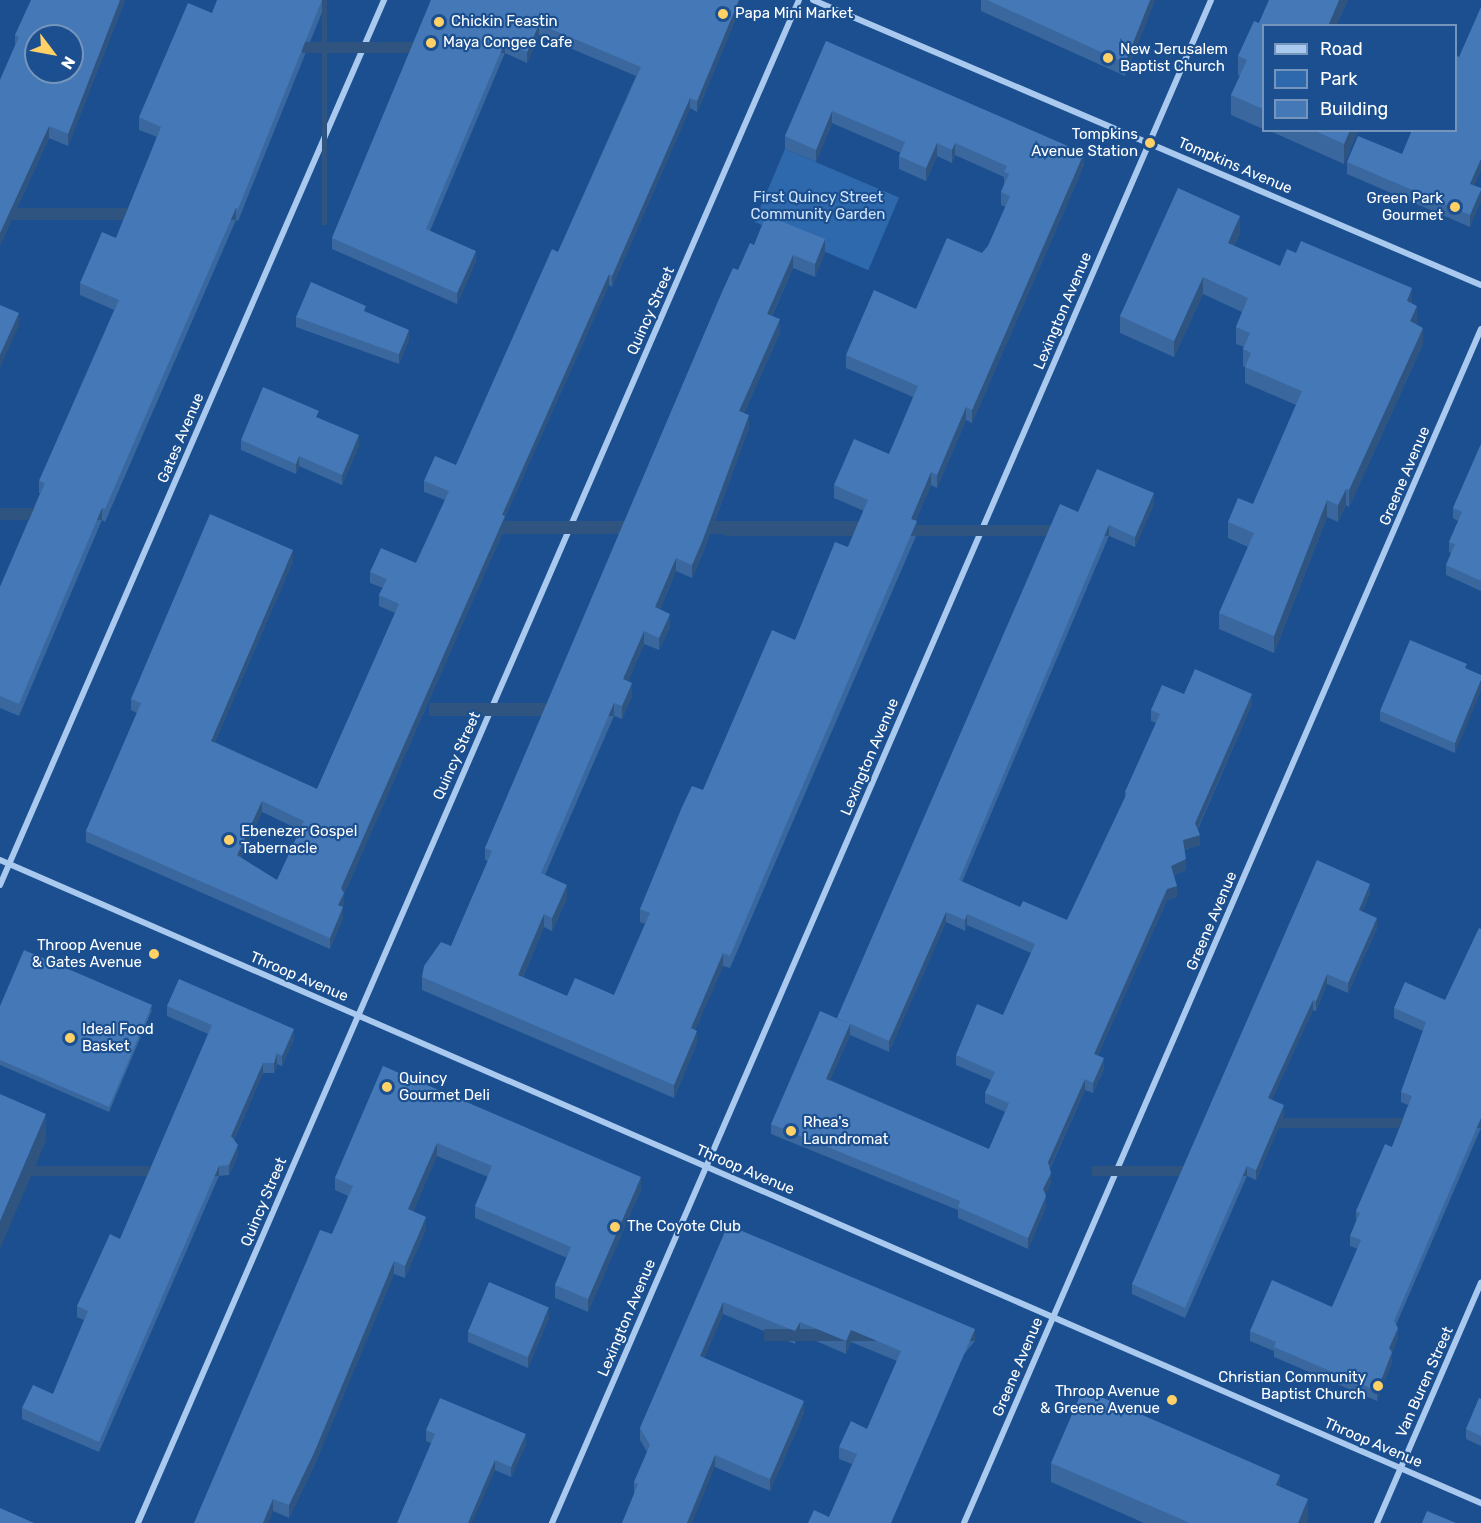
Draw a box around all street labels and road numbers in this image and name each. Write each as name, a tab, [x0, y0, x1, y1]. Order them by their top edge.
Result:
street label: Tompkins Avenue	[1175, 134, 1295, 198]
street label: Lexington Avenue	[1030, 249, 1096, 373]
street label: Quincy Street	[623, 264, 679, 358]
street label: Gates Avenue	[154, 390, 208, 486]
street label: Greene Avenue	[1376, 424, 1434, 528]
street label: Lexington Avenue	[837, 695, 903, 819]
street label: Quincy Street	[429, 709, 485, 803]
street label: Greene Avenue	[1183, 869, 1241, 973]
street label: Throop Avenue	[247, 948, 351, 1006]
street label: Throop Avenue	[693, 1141, 797, 1199]
street label: Quincy Street	[237, 1155, 291, 1249]
street label: Lexington Avenue	[594, 1256, 660, 1380]
street label: Greene Avenue	[989, 1315, 1047, 1419]
street label: Van Buren Street	[1393, 1324, 1457, 1440]
street label: Throop Avenue	[1321, 1414, 1425, 1472]

